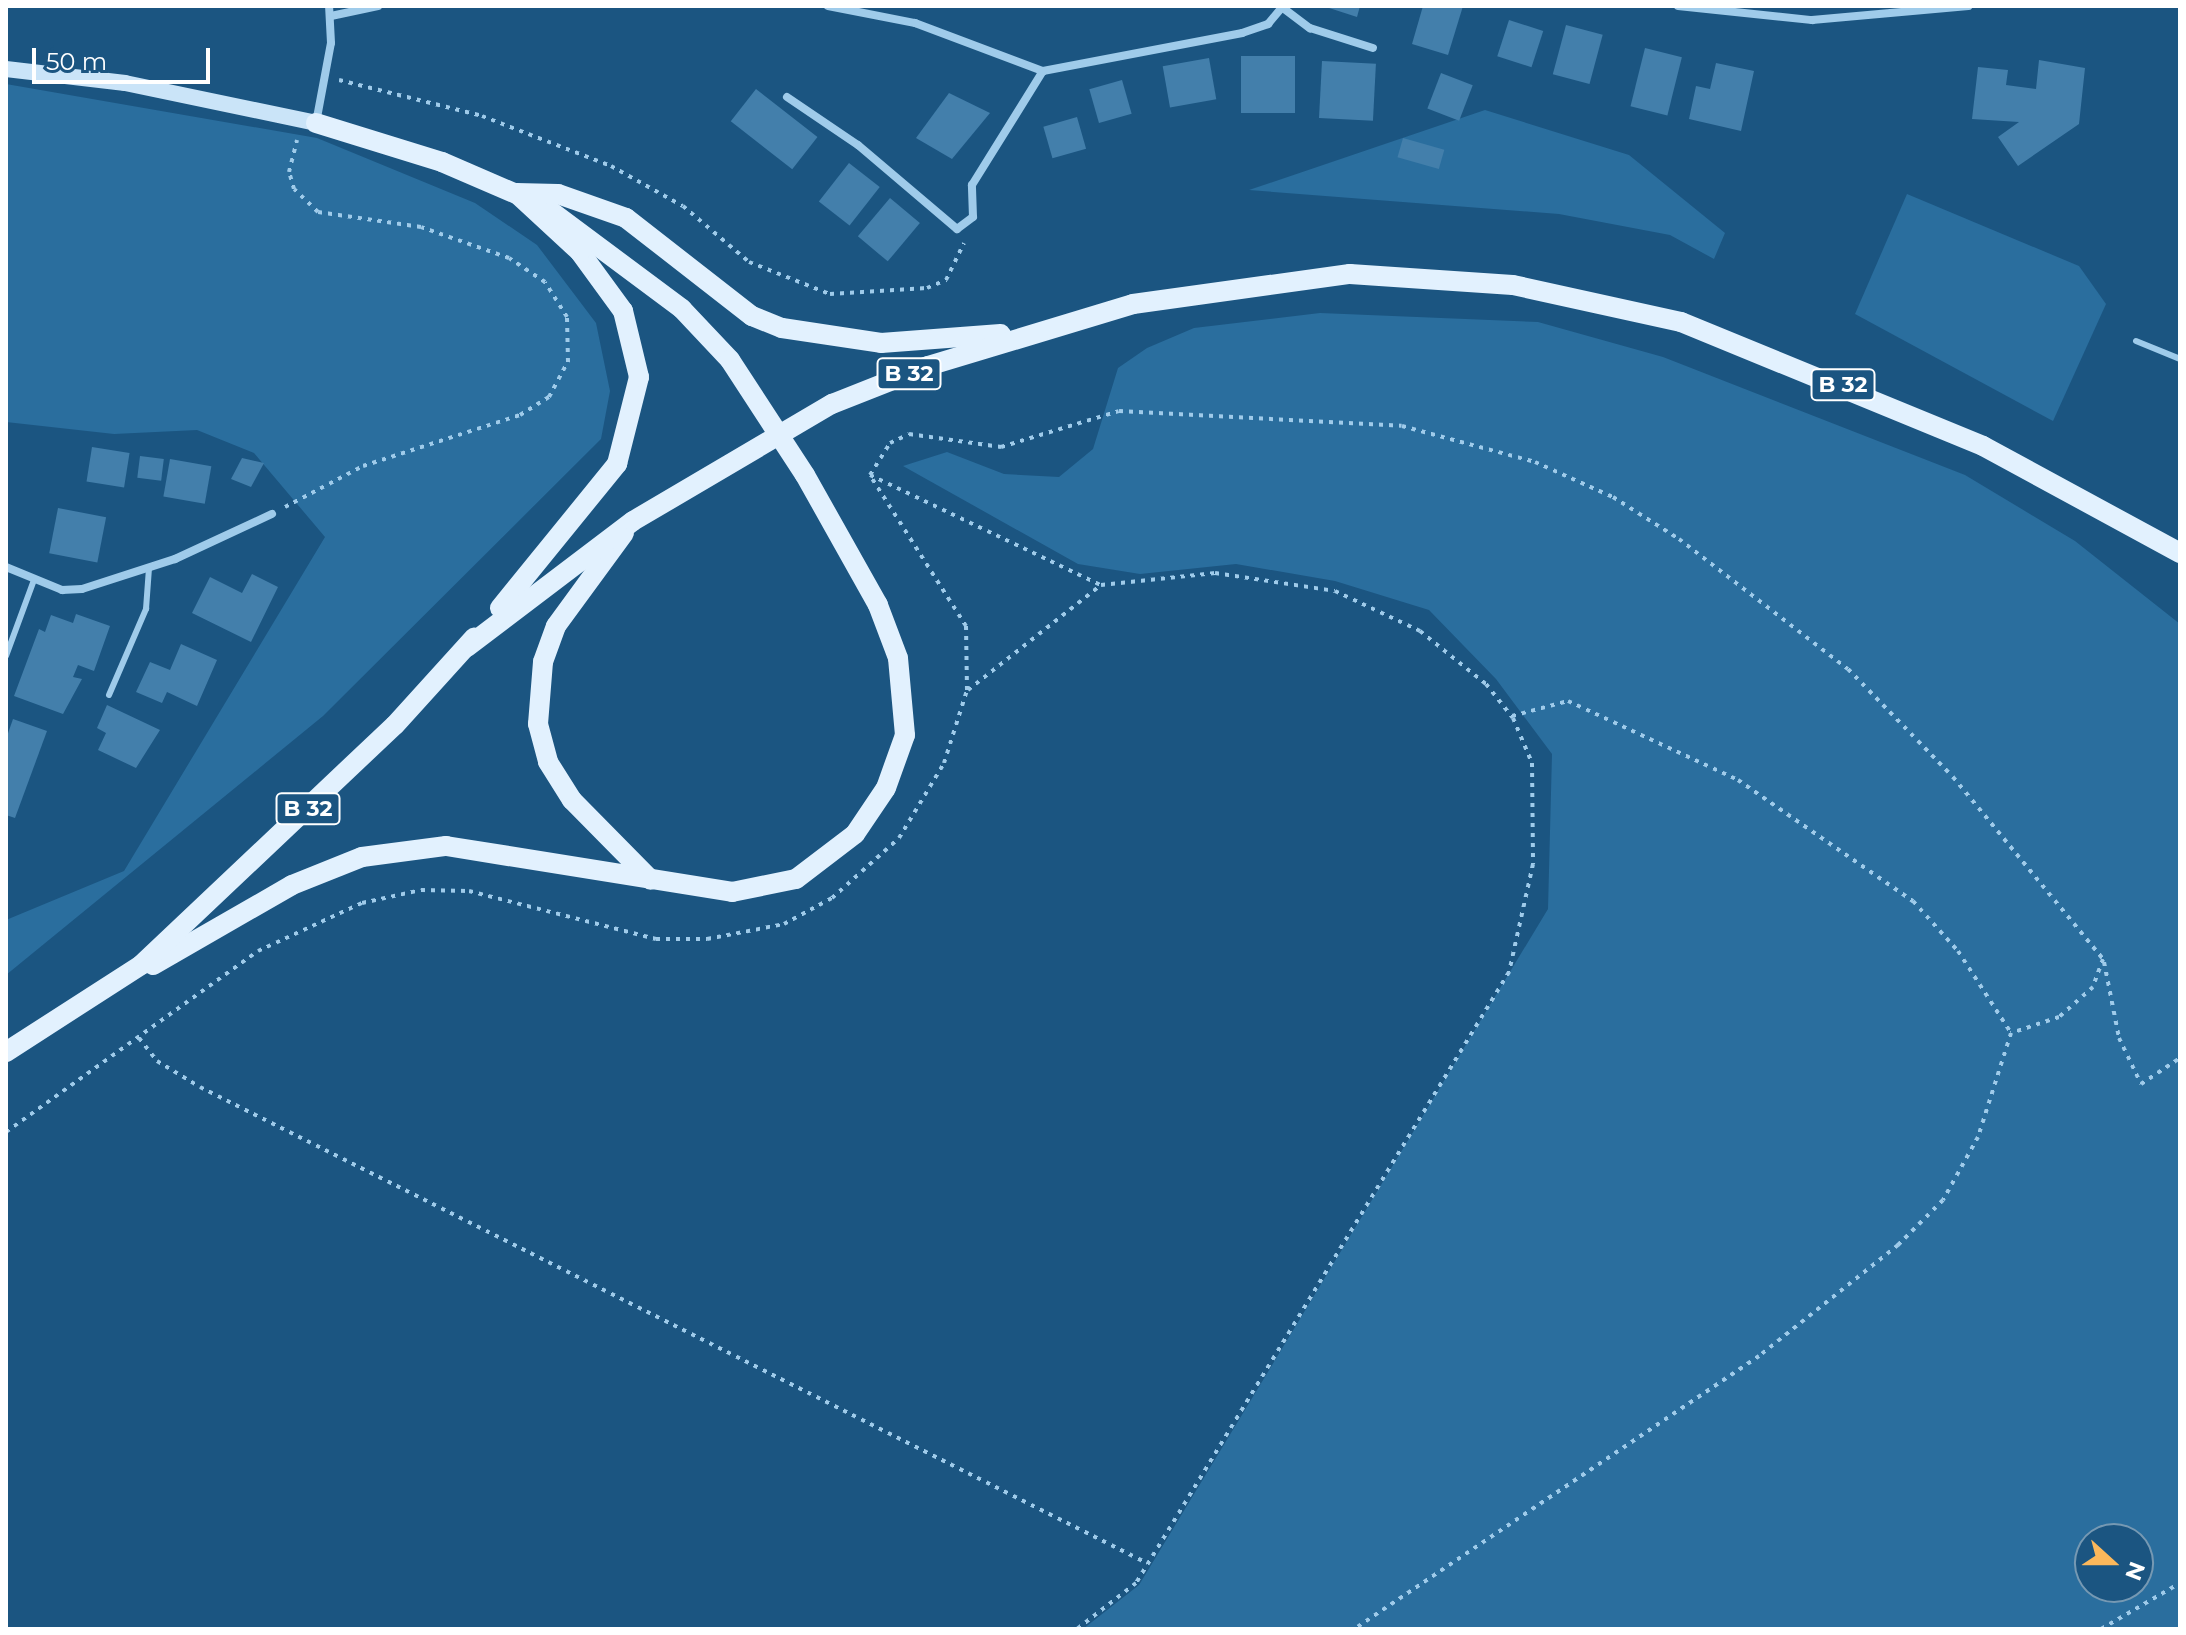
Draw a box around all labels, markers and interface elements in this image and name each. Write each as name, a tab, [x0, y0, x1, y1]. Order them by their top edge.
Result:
scale bar	[36, 32, 214, 82]
text: 50 m	[46, 47, 107, 76]
road number: B 32	[875, 356, 943, 392]
road number: B 32	[1809, 367, 1877, 403]
road number: B 32	[274, 791, 342, 827]
north arrow	[2074, 1523, 2154, 1603]
text: N	[2119, 1558, 2151, 1584]

